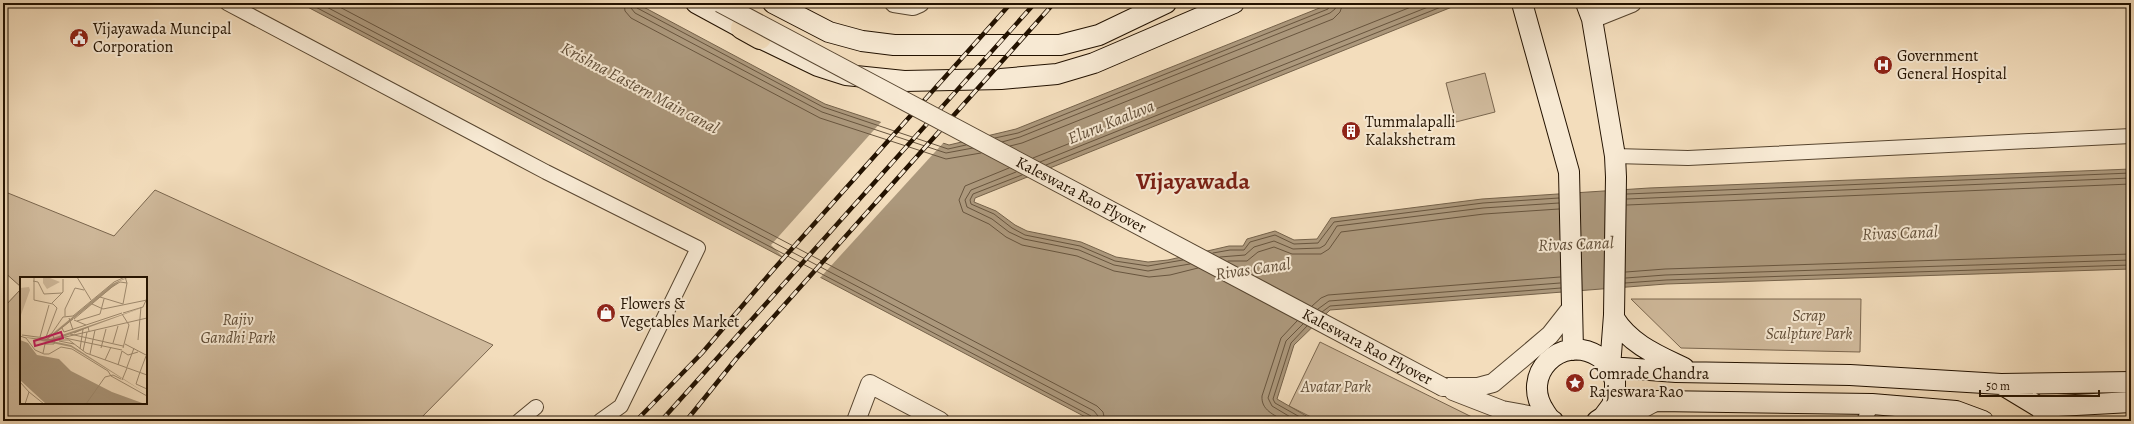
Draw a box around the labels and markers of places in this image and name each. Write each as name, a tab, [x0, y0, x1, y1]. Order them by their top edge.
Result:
place label: Vijayawada Muncipal Corporation	[92, 18, 231, 58]
public building icon: Vijayawada Muncipal Corporation	[68, 27, 90, 49]
place label: Government General Hospital	[1897, 45, 2007, 85]
hospital icon: Government General Hospital	[1872, 54, 1894, 76]
place label: Tummalapalli Kalakshetram	[1365, 111, 1456, 151]
building icon: Tummalapalli Kalakshetram	[1340, 120, 1362, 142]
place label: Flowers & Vegetables Market	[619, 293, 739, 333]
shop icon: Flowers & Vegetables Market	[595, 302, 617, 324]
place label: Comrade Chandra Rajeswara Rao	[1589, 363, 1710, 403]
place icon: Comrade Chandra Rajeswara Rao	[1564, 372, 1586, 394]

